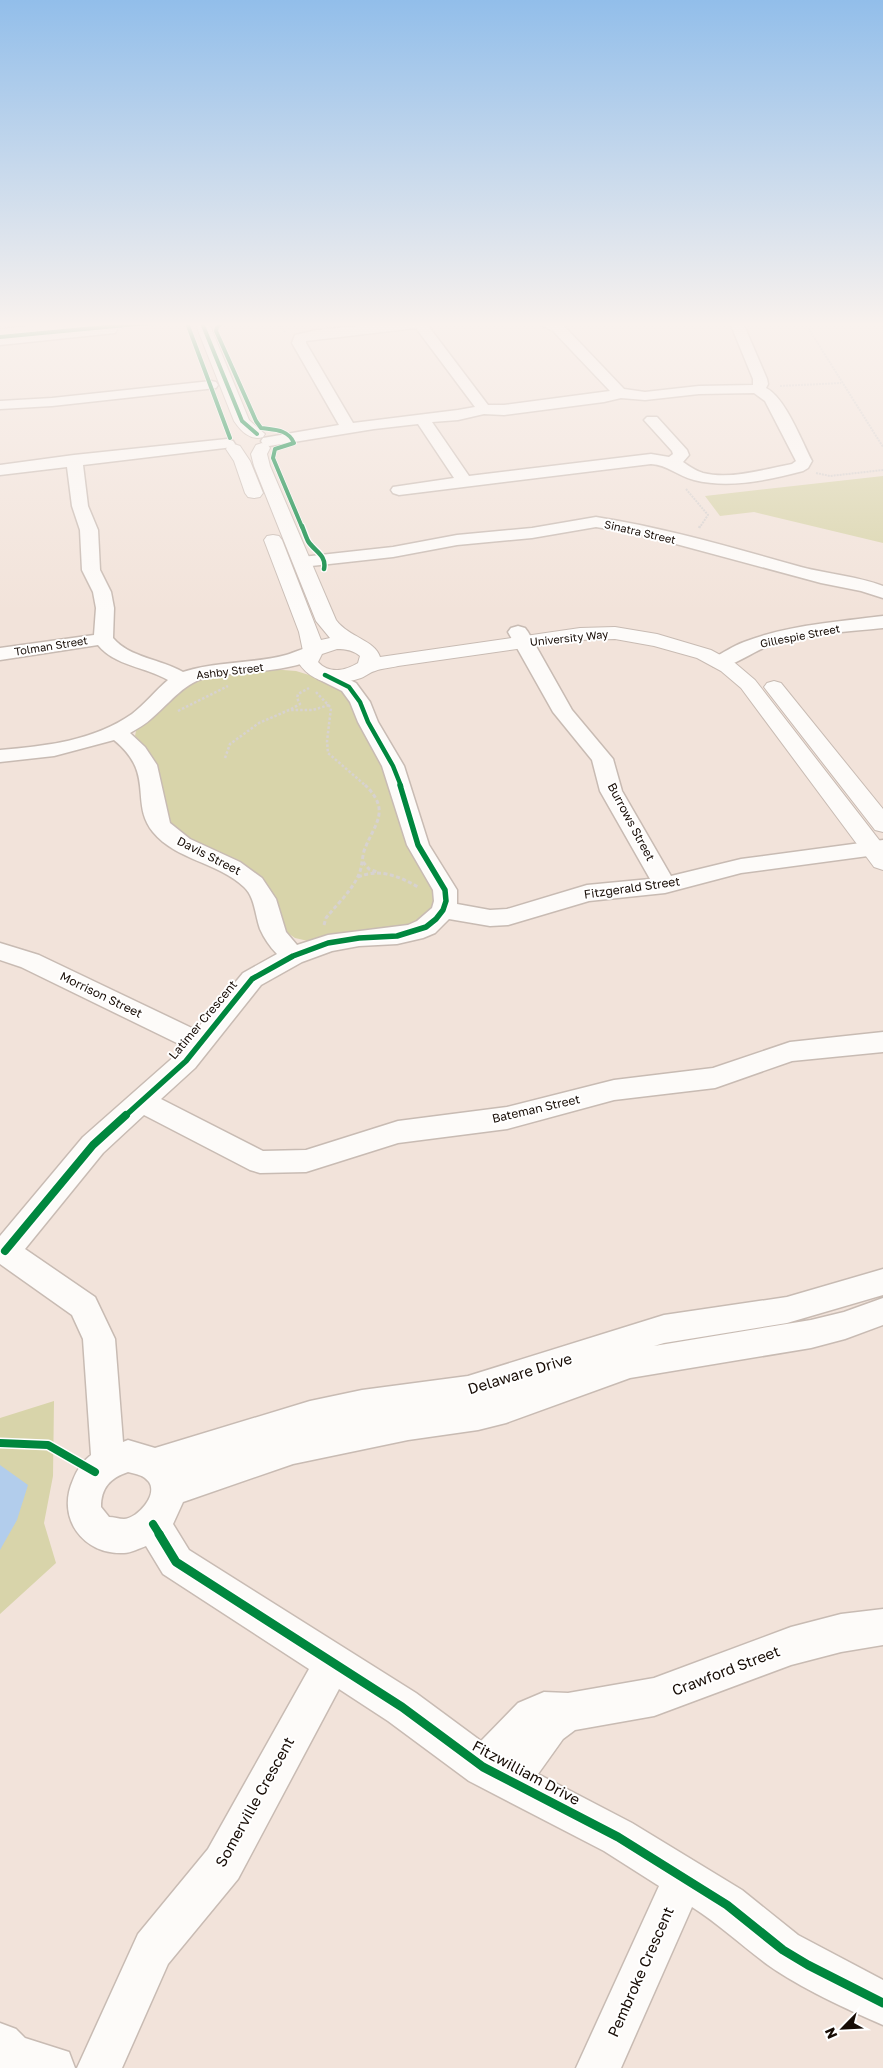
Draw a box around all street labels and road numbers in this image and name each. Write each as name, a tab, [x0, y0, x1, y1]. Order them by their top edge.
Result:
street label: Sinatra Street	[603, 517, 677, 546]
street label: Gillespie Street	[759, 621, 841, 650]
street label: University Way	[529, 627, 609, 648]
street label: Tolman Street	[13, 633, 88, 658]
street label: Ashby Street	[195, 660, 264, 681]
street label: Burrows Street	[605, 780, 658, 864]
street label: Davis Street	[175, 833, 244, 878]
street label: Fitzgerald Street	[583, 873, 681, 902]
street label: Morrison Street	[58, 968, 145, 1021]
street label: Latimer Crescent	[165, 977, 240, 1062]
street label: Bateman Street	[490, 1091, 581, 1126]
street label: Delaware Drive	[465, 1349, 574, 1397]
street label: Crawford Street	[669, 1641, 782, 1699]
street label: Somerville Crescent	[211, 1733, 297, 1870]
street label: Fitzwilliam Drive	[469, 1736, 584, 1808]
street label: Pembroke Crescent	[603, 1904, 677, 2040]

